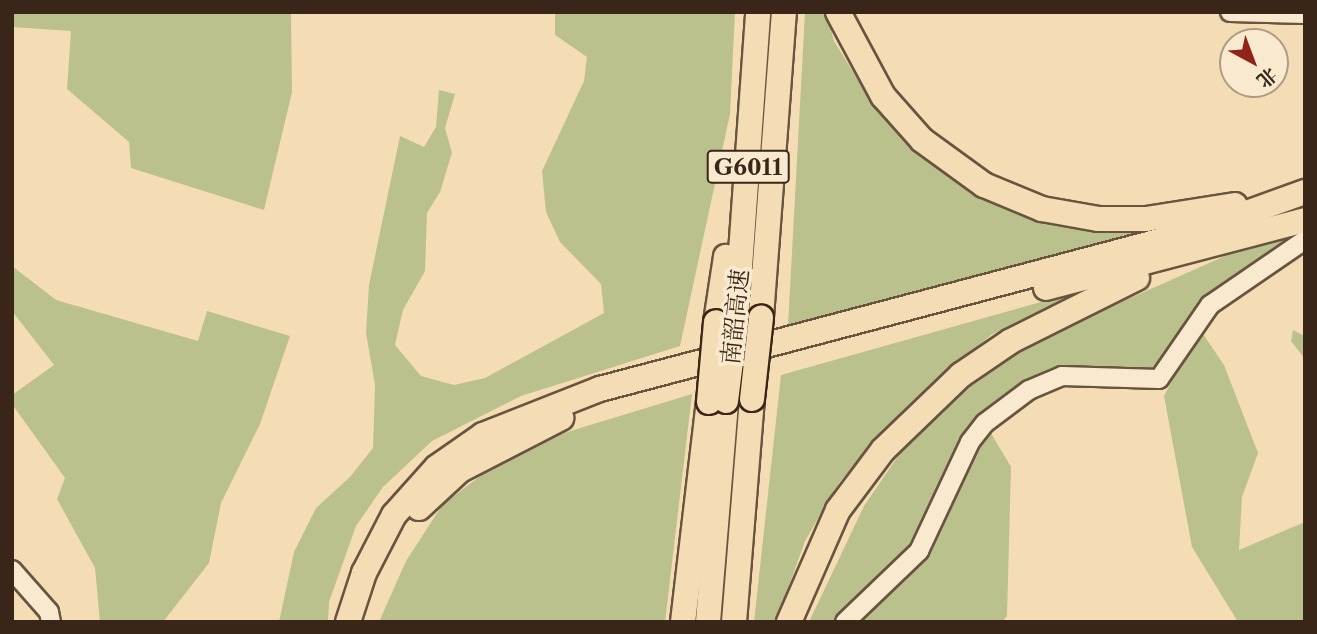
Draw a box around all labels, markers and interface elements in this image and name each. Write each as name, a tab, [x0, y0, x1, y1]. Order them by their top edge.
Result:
north arrow	[1219, 28, 1289, 98]
text: 北	[1252, 63, 1282, 93]
road number: G6011	[706, 148, 790, 186]
street label: 南韶高速	[716, 268, 754, 366]

